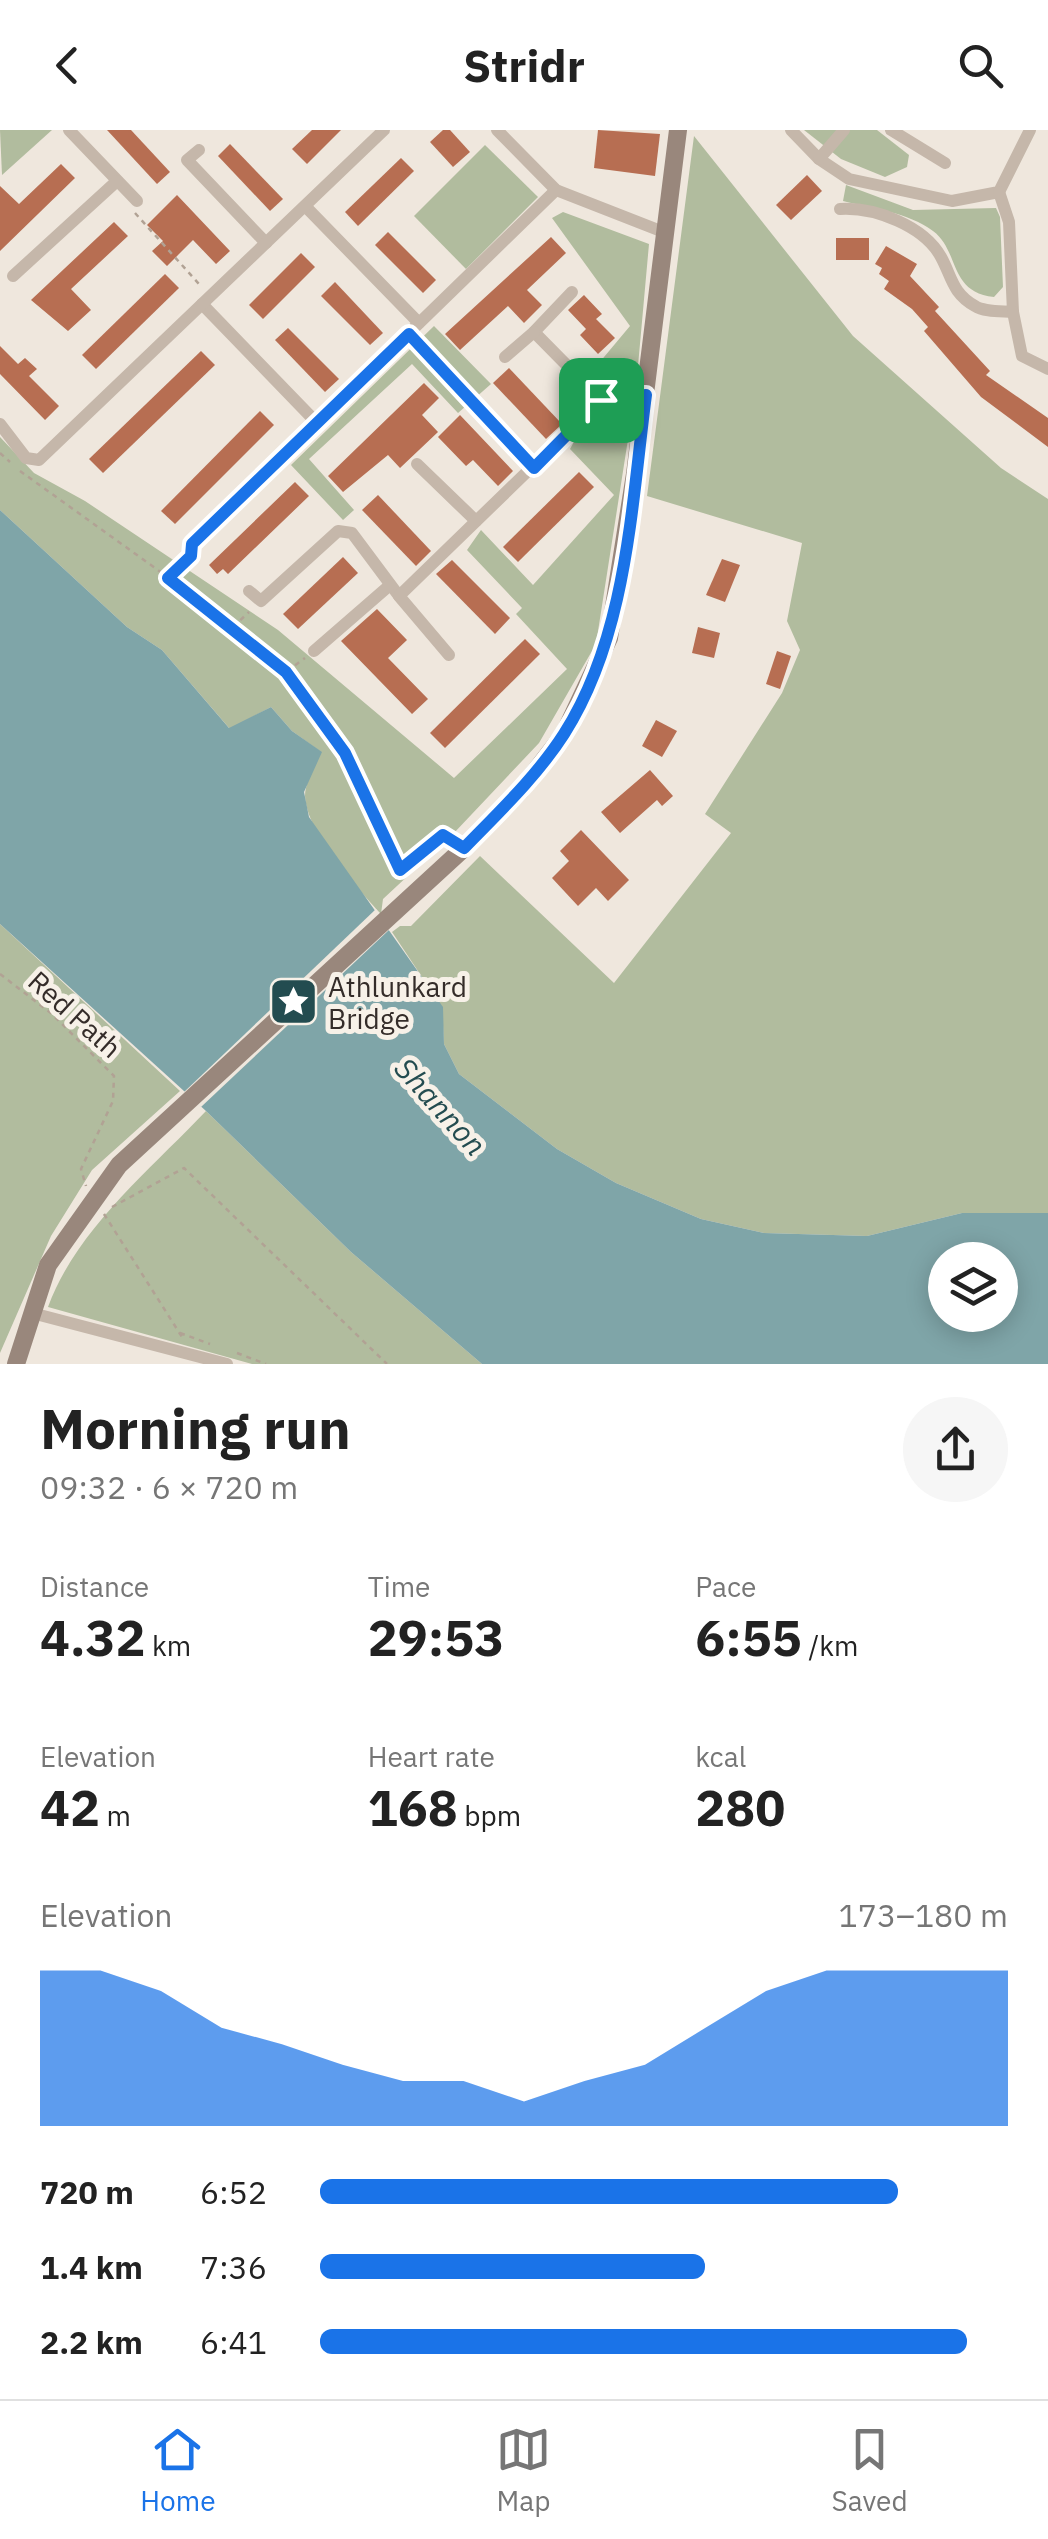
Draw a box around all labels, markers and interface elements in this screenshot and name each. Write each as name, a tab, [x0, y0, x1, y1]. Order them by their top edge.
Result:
text: Stridr	[463, 36, 585, 94]
icon: back	[40, 38, 95, 93]
icon: search	[953, 38, 1008, 93]
pin	[559, 358, 644, 443]
icon: arrive	[574, 373, 629, 428]
street label: Red Path	[21, 962, 129, 1066]
place label: Athlunkard Bridge	[328, 968, 467, 1037]
place icon: Athlunkard Bridge	[267, 976, 319, 1028]
water label: Shannon	[387, 1049, 495, 1163]
map controls	[928, 1242, 1018, 1332]
button: layers	[928, 1242, 1018, 1332]
text: Morning run	[40, 1393, 351, 1464]
button: share	[903, 1397, 1008, 1502]
text: 09:32 · 6 × 720 m	[40, 1466, 298, 1508]
text: Distance	[40, 1568, 149, 1605]
text: Time	[368, 1568, 431, 1605]
text: Pace	[695, 1568, 756, 1605]
text: 4.32	[40, 1605, 146, 1670]
text: 29:53	[368, 1605, 504, 1670]
text: 6:55	[695, 1605, 802, 1670]
text: km	[146, 1627, 191, 1664]
text: /km	[802, 1627, 858, 1664]
text: Elevation	[40, 1738, 156, 1775]
text: Heart rate	[368, 1738, 495, 1775]
text: kcal	[695, 1738, 746, 1775]
text: 42	[40, 1775, 100, 1840]
text: 168	[368, 1775, 458, 1840]
text: 280	[695, 1775, 785, 1840]
text: m	[100, 1797, 131, 1834]
text: bpm	[458, 1797, 521, 1834]
text: Elevation	[40, 1894, 173, 1936]
text: 173–180 m	[838, 1894, 1008, 1936]
text: 720 m	[40, 2171, 134, 2213]
text: 6:52	[200, 2171, 267, 2213]
text: 1.4 km	[40, 2246, 143, 2288]
text: 7:36	[200, 2246, 267, 2288]
text: 2.2 km	[40, 2321, 143, 2363]
text: 6:41	[200, 2321, 267, 2363]
tab: Home	[140, 2422, 216, 2519]
tab: Map	[496, 2422, 551, 2519]
tab: Saved	[832, 2422, 908, 2519]

